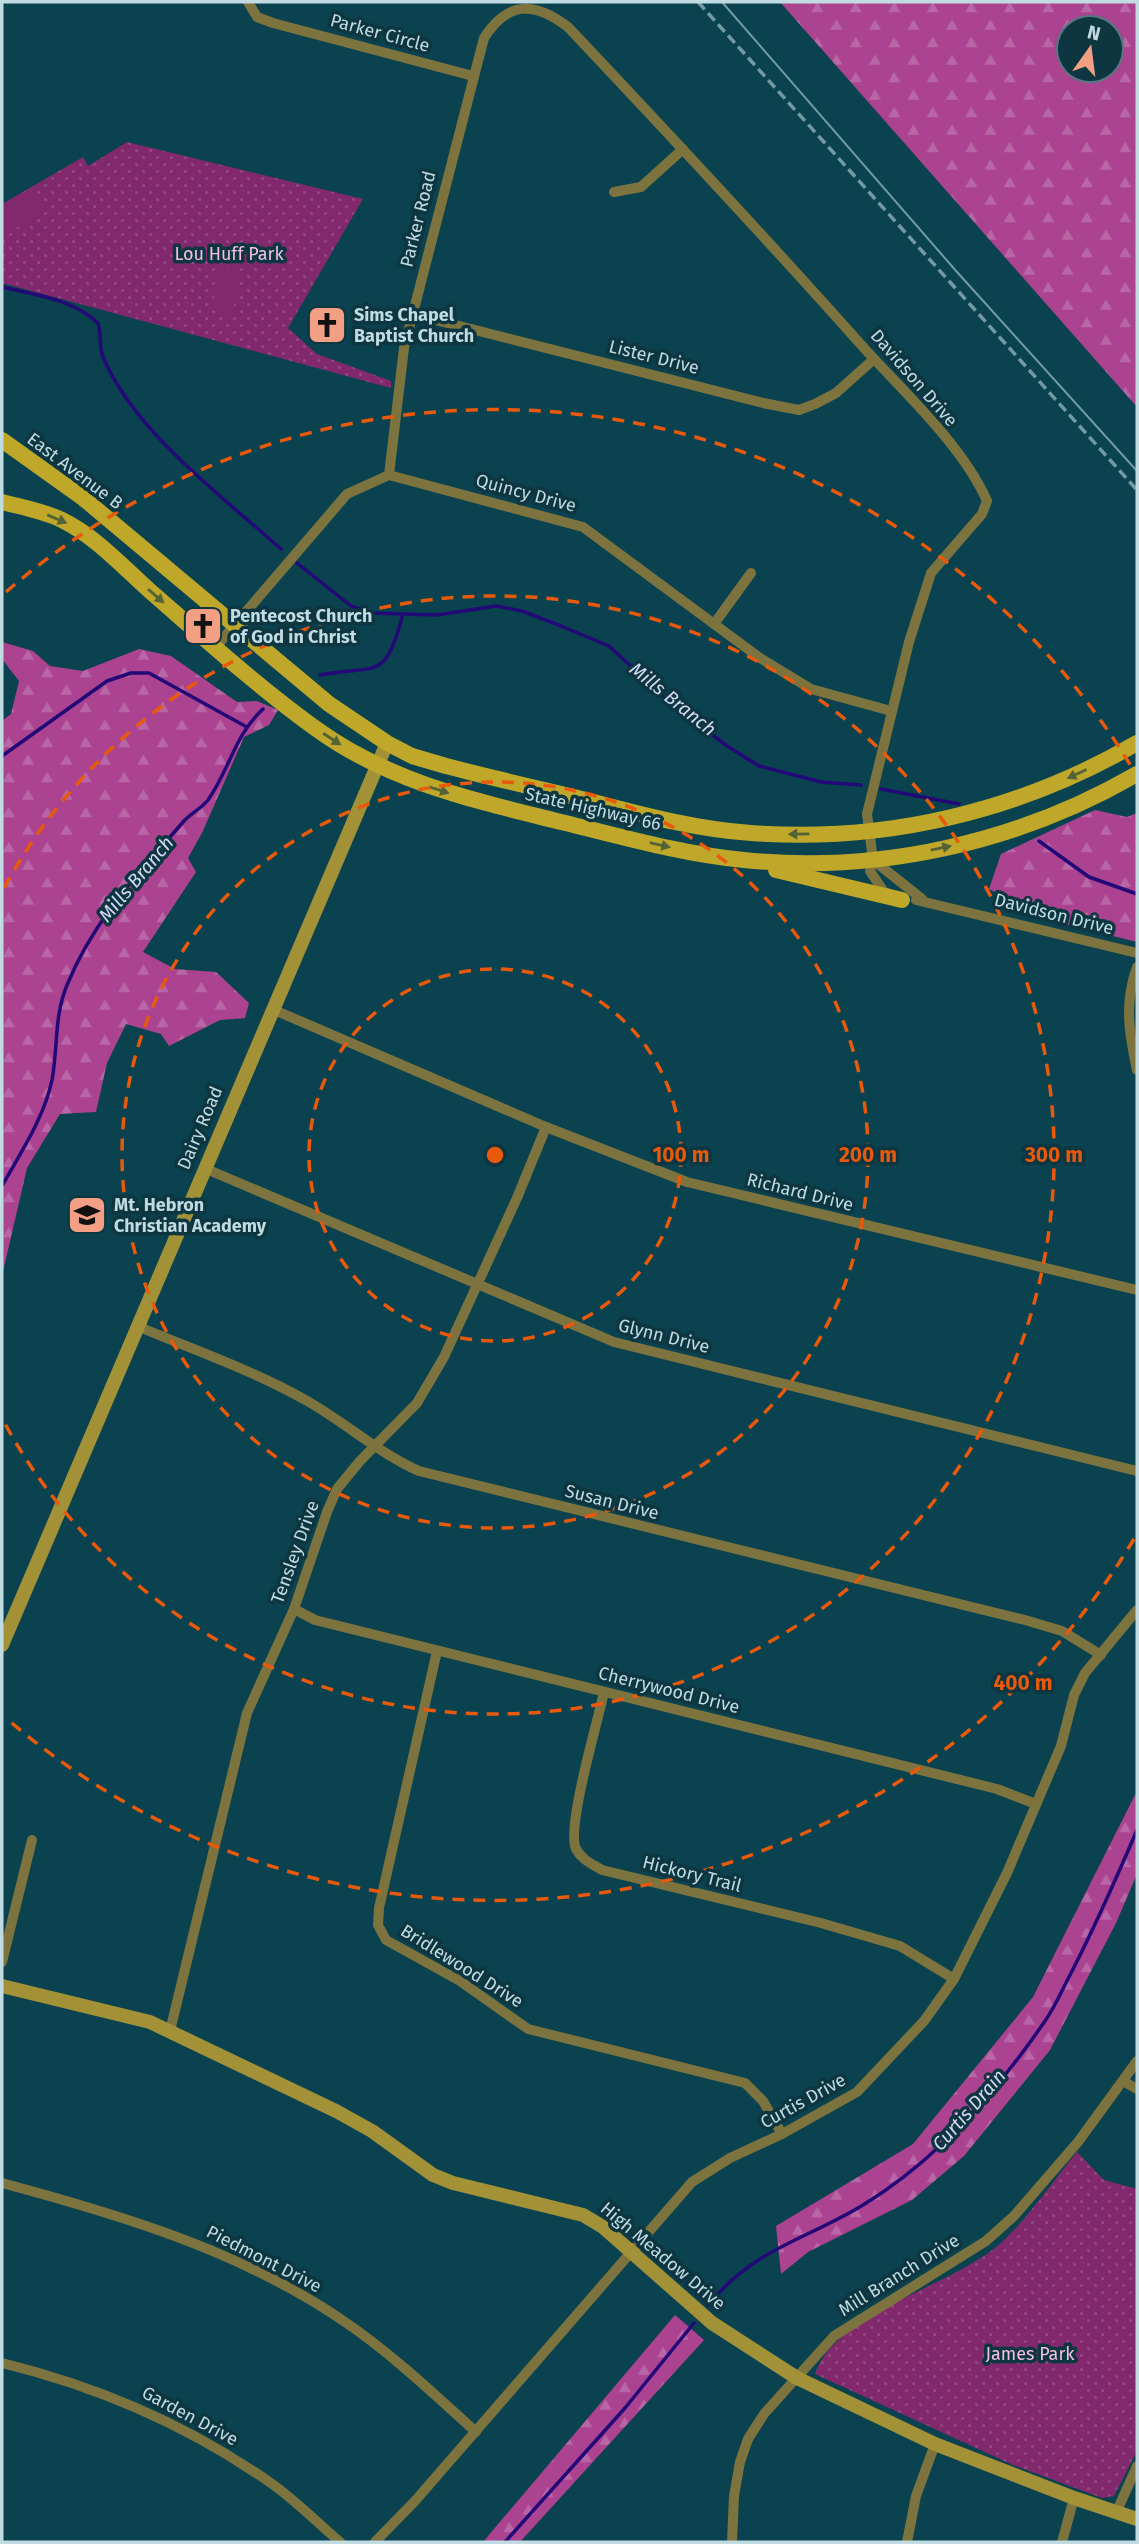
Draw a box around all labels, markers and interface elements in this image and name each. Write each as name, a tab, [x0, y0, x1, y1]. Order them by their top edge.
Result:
street label: Parker Circle	[328, 9, 432, 57]
north arrow	[1055, 14, 1125, 84]
text: N	[1085, 20, 1103, 46]
street label: Parker Road	[395, 169, 441, 269]
park label: Lou Huff Park	[174, 243, 284, 265]
church icon: Sims Chapel Baptist Church	[306, 304, 348, 346]
place label: Sims Chapel Baptist Church	[354, 304, 474, 347]
street label: Davidson Drive	[866, 325, 962, 431]
street label: Lister Drive	[607, 335, 701, 379]
street label: East Avenue B	[23, 428, 127, 514]
street label: Quincy Drive	[473, 469, 579, 517]
one-way arrow	[47, 513, 67, 525]
one-way arrow	[147, 588, 165, 604]
church icon: Pentecost Church of God in Christ	[182, 605, 224, 647]
place label: Pentecost Church of God in Christ	[230, 605, 372, 648]
water label: Mills Branch	[625, 657, 721, 741]
one-way arrow	[322, 733, 342, 746]
one-way arrow	[1067, 768, 1087, 780]
street label: State Highway 66	[523, 783, 663, 835]
one-way arrow	[429, 785, 450, 795]
one-way arrow	[788, 828, 810, 840]
water label: Mills Branch	[94, 832, 178, 926]
one-way arrow	[649, 839, 671, 850]
one-way arrow	[930, 842, 952, 853]
street label: Davidson Drive	[992, 889, 1116, 939]
street label: Dairy Road	[173, 1083, 227, 1173]
text: 100 m	[652, 1142, 710, 1168]
text: 200 m	[839, 1142, 897, 1168]
text: 300 m	[1024, 1142, 1083, 1168]
centre of rings	[483, 1143, 507, 1167]
street label: Richard Drive	[744, 1168, 856, 1216]
school or university icon: Mt. Hebron Christian Academy	[66, 1194, 108, 1236]
place label: Mt. Hebron Christian Academy	[114, 1194, 267, 1237]
street label: Glynn Drive	[616, 1314, 712, 1358]
street label: Susan Drive	[563, 1480, 661, 1524]
street label: Tensley Drive	[266, 1498, 324, 1606]
street label: Cherrywood Drive	[596, 1662, 742, 1718]
text: 400 m	[993, 1670, 1053, 1696]
street label: Hickory Trail	[640, 1851, 744, 1897]
street label: Bridlewood Drive	[397, 1919, 527, 2013]
water label: Curtis Drain	[927, 2065, 1011, 2155]
street label: Curtis Drive	[756, 2069, 850, 2133]
street label: High Meadow Drive	[596, 2197, 730, 2315]
street label: Piedmont Drive	[203, 2221, 325, 2297]
street label: Mill Branch Drive	[835, 2229, 963, 2321]
park label: James Park	[985, 2343, 1075, 2365]
street label: Garden Drive	[138, 2381, 242, 2451]

